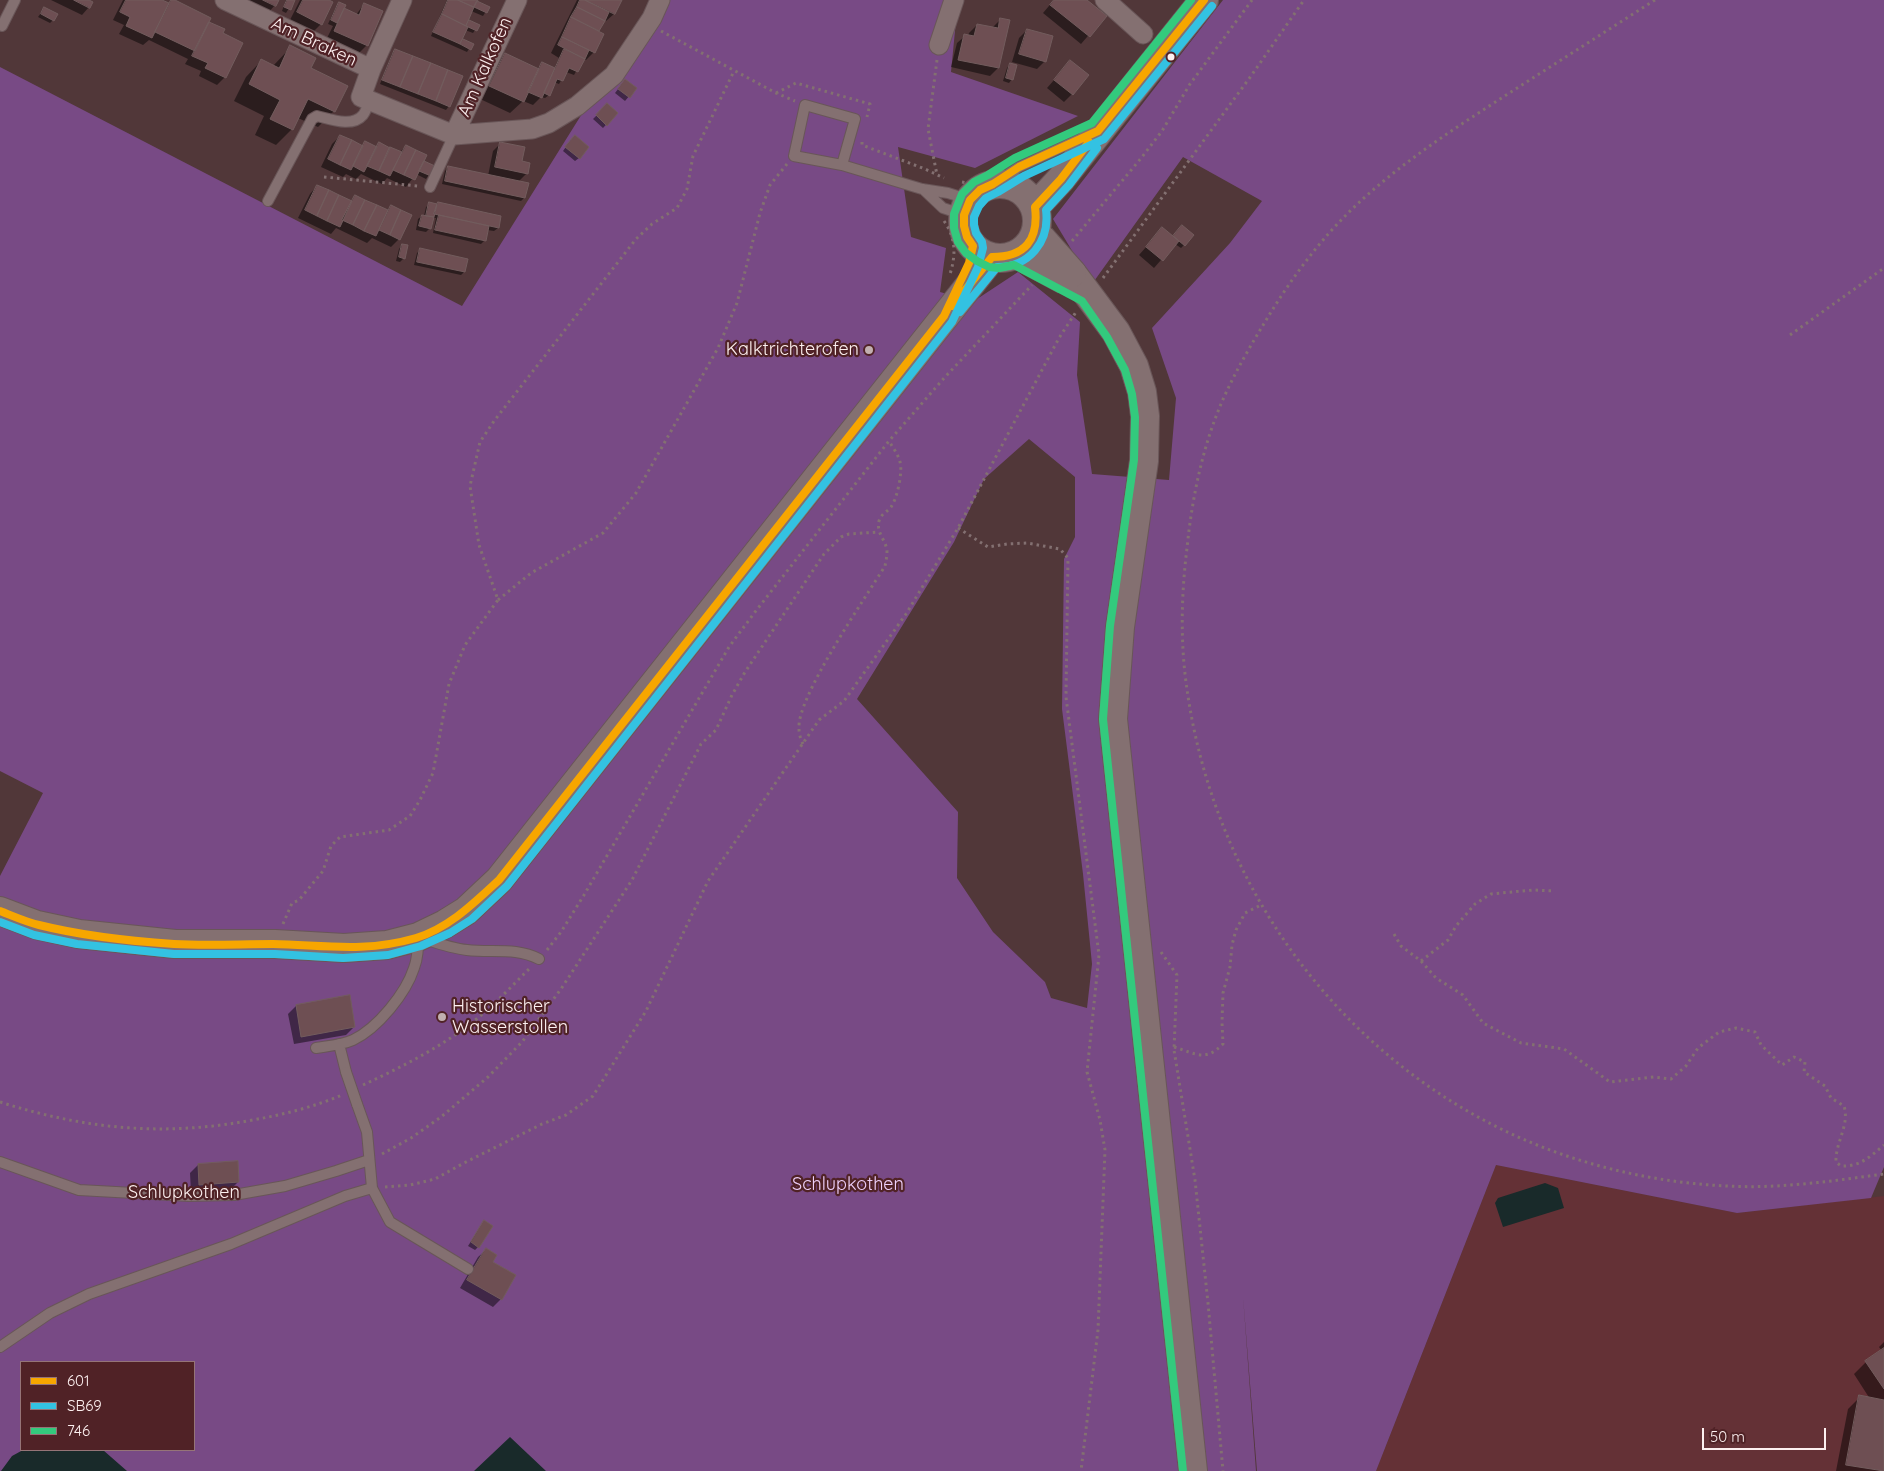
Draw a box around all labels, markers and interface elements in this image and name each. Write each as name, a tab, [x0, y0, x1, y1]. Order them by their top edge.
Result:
street label: Am Braken	[268, 13, 360, 71]
street label: Am Kalkofen	[453, 14, 517, 120]
unlabelled marker	[1166, 52, 1176, 62]
place label: Kalktrichterofen	[726, 339, 859, 361]
marker: Kalktrichterofen	[863, 344, 875, 356]
place label: Historischer Wasserstollen	[452, 996, 568, 1038]
marker: Historischer Wasserstollen	[436, 1011, 448, 1023]
park label: Schlupkothen	[792, 1174, 904, 1196]
street label: Schlupkothen	[128, 1182, 240, 1204]
legend	[20, 1361, 195, 1451]
text: 601	[67, 1371, 90, 1390]
text: SB69	[67, 1396, 102, 1415]
scale bar	[1704, 1418, 1828, 1450]
text: 746	[67, 1421, 90, 1440]
text: 50 m	[1710, 1427, 1745, 1446]

